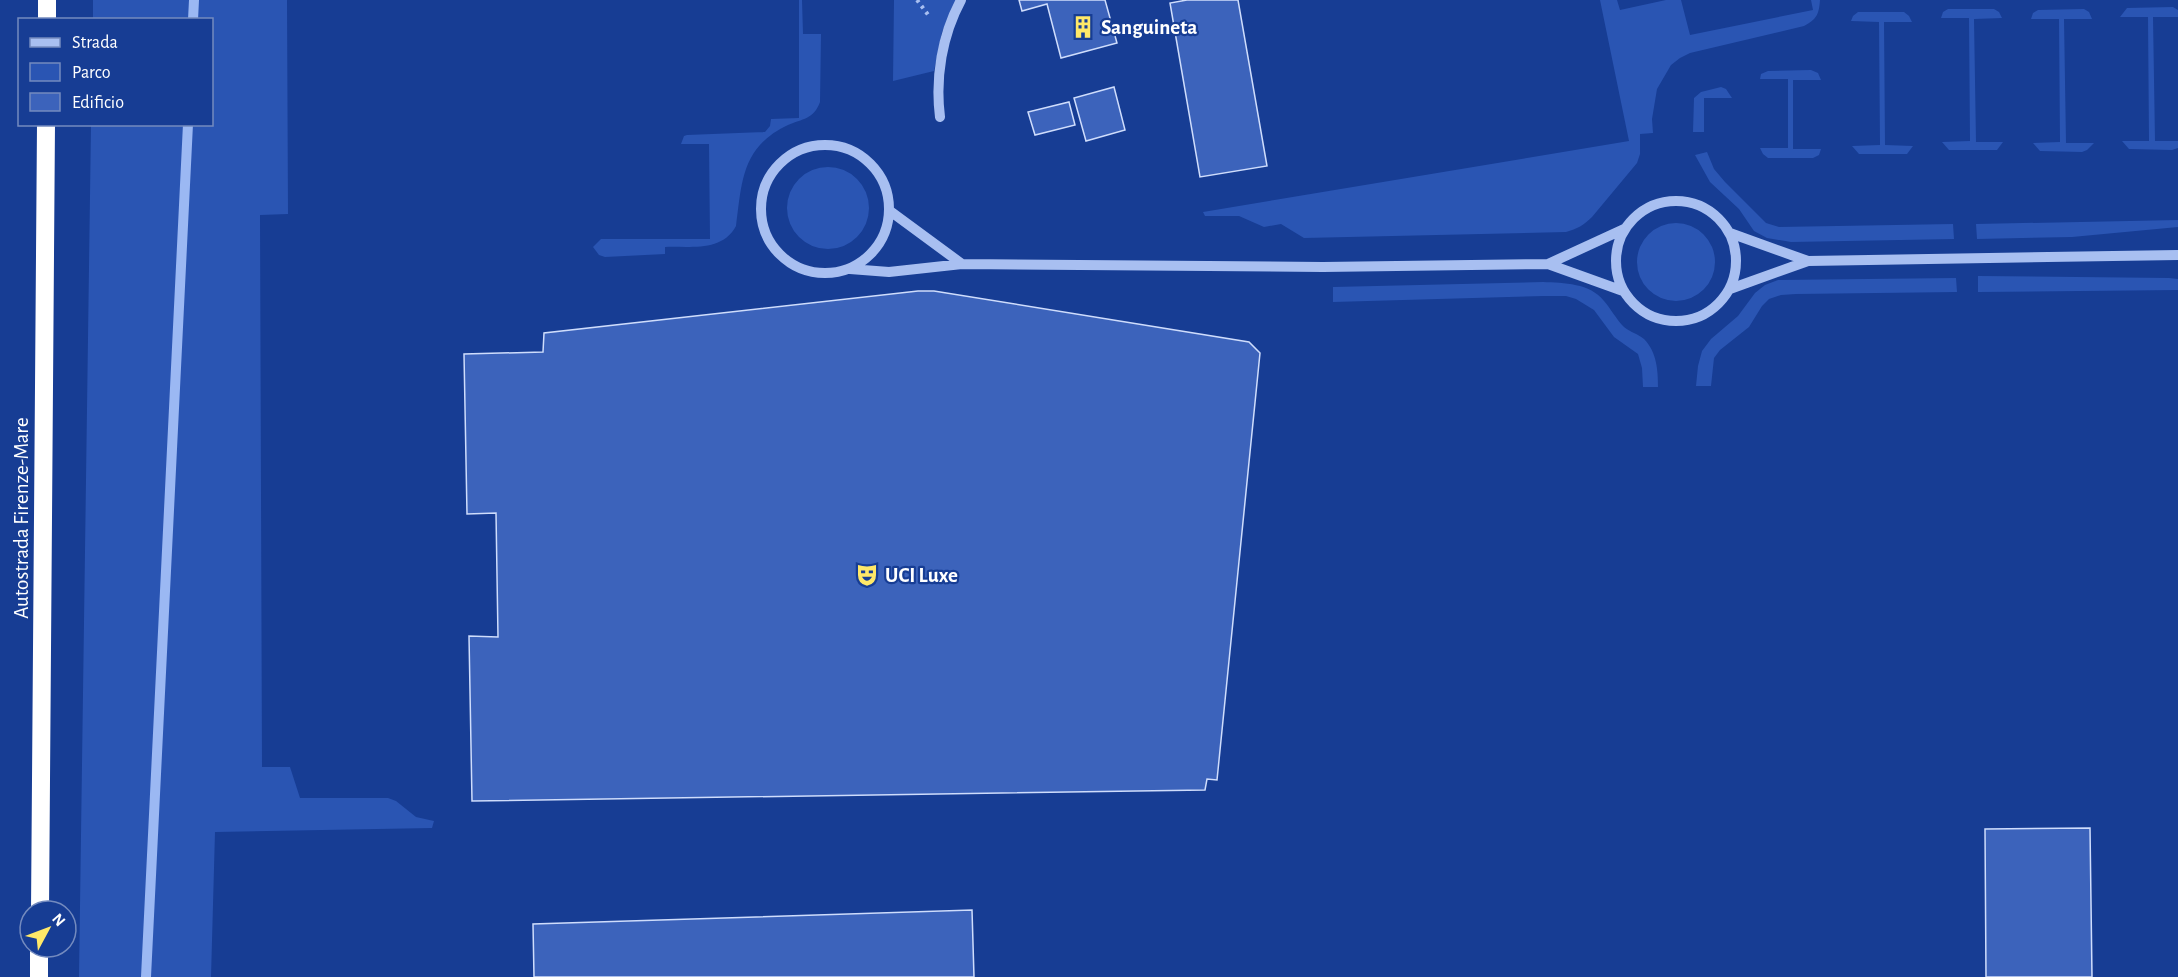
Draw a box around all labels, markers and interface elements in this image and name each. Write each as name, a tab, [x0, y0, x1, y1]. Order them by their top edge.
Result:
building icon: Sanguineta	[1070, 14, 1096, 40]
place label: Sanguineta	[1101, 17, 1197, 38]
legend	[18, 18, 213, 126]
text: Strada	[72, 34, 118, 52]
text: Parco	[72, 64, 111, 82]
text: Edificio	[72, 94, 124, 112]
street label: Autostrada Firenze-Mare	[11, 417, 32, 619]
theatre icon: UCI Luxe	[854, 562, 880, 588]
place label: UCI Luxe	[885, 565, 958, 586]
north arrow	[18, 899, 78, 959]
text: N	[49, 910, 68, 929]

